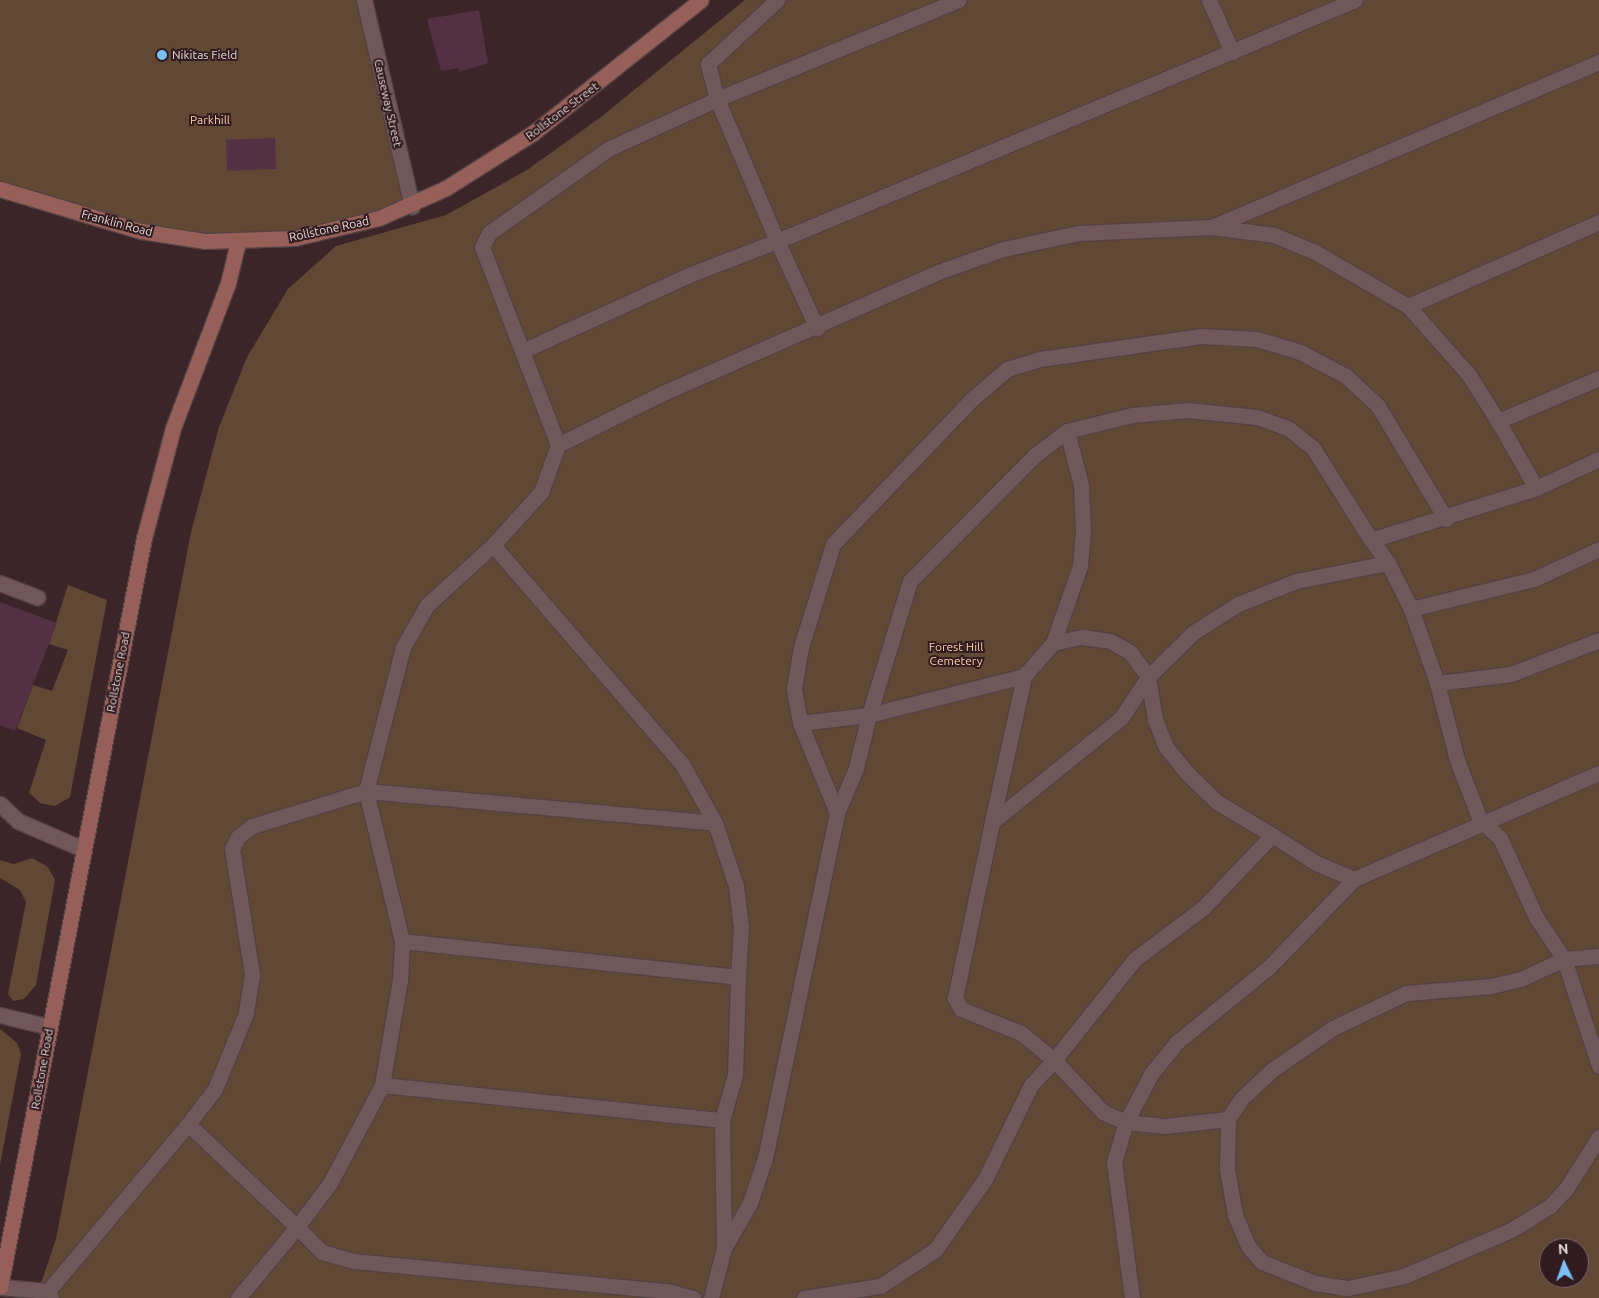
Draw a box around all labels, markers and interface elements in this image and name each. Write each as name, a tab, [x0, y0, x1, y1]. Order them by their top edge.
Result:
place label: Nikitas Field	[172, 48, 237, 62]
marker: Nikitas Field	[156, 49, 168, 61]
street label: Causeway Street	[371, 58, 405, 148]
street label: Rollstone Street	[523, 79, 601, 143]
park label: Parkhill	[190, 113, 230, 127]
street label: Franklin Road	[80, 207, 154, 239]
street label: Rollstone Road	[288, 213, 370, 245]
street label: Rollstone Road	[103, 631, 133, 713]
park label: Forest Hill Cemetery	[929, 640, 983, 668]
street label: Rollstone Road	[28, 1028, 56, 1110]
north arrow	[1539, 1238, 1589, 1288]
text: N	[1558, 1241, 1569, 1257]

